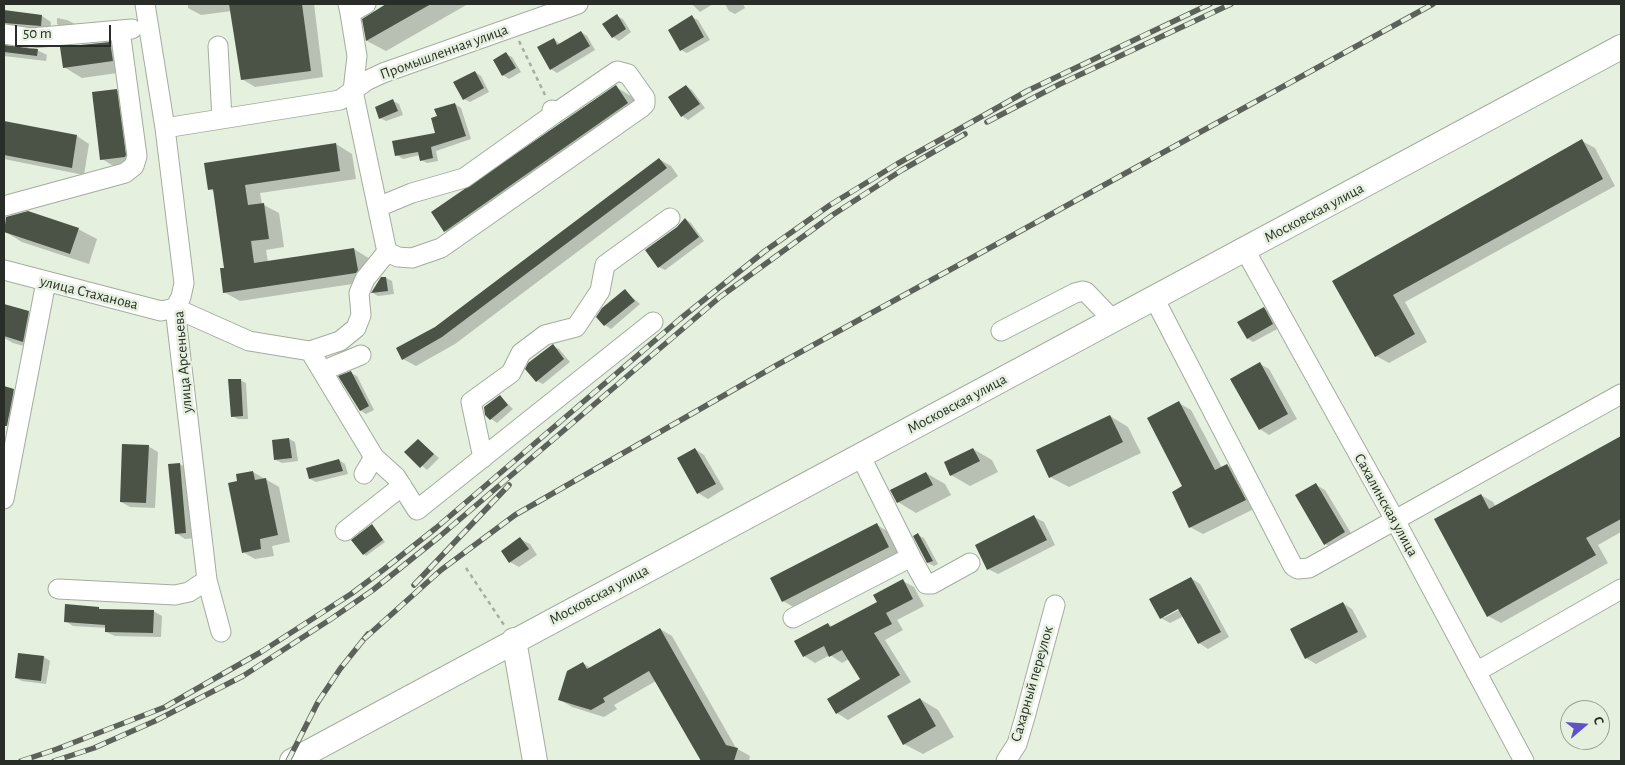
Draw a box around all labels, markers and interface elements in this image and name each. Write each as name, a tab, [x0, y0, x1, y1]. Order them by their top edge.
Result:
scale bar	[18, 15, 114, 47]
street label: Промышленная улица	[377, 20, 511, 84]
text: 50 m	[23, 26, 52, 41]
street label: Московская улица	[1261, 179, 1367, 247]
street label: улица Стаханова	[38, 272, 140, 314]
street label: улица Арсеньева	[170, 310, 196, 414]
street label: Московская улица	[904, 370, 1010, 438]
street label: Сахалинская улица	[1350, 450, 1422, 560]
street label: Московская улица	[546, 561, 652, 629]
street label: Сахарный переулок	[1007, 624, 1057, 744]
north arrow	[1560, 700, 1610, 750]
text: С	[1590, 715, 1606, 727]

